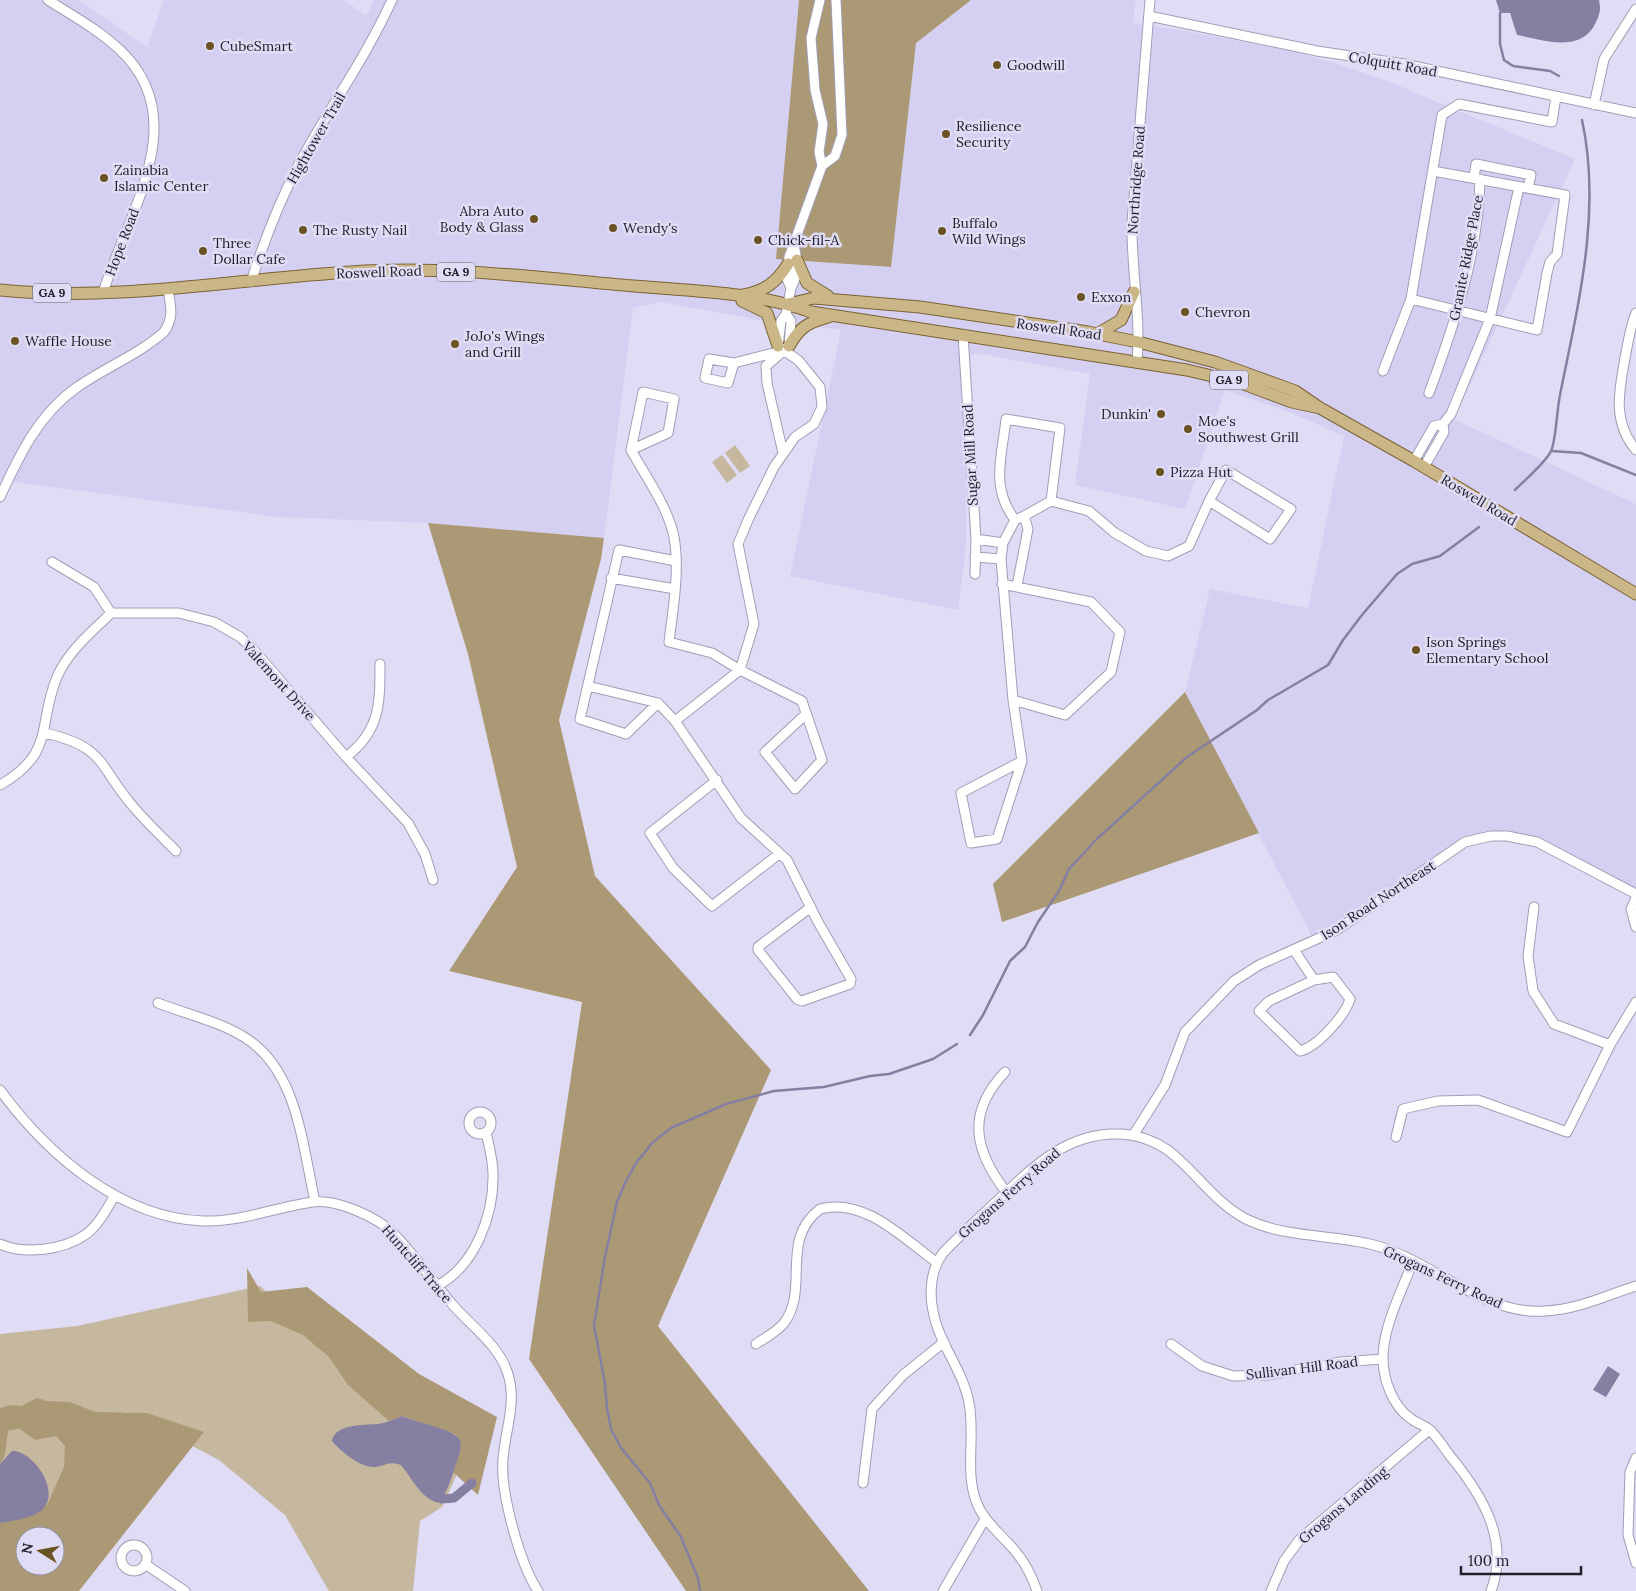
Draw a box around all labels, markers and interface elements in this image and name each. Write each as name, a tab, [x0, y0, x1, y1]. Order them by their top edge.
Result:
place label: CubeSmart	[220, 37, 294, 55]
marker: CubeSmart	[204, 40, 216, 52]
street label: Colquitt Road	[1347, 47, 1439, 81]
place label: Goodwill	[1007, 56, 1065, 74]
marker: Goodwill	[991, 59, 1003, 71]
street label: Hightower Trail	[283, 89, 350, 187]
place label: Resilience Security	[956, 117, 1022, 151]
street label: Northridge Road	[1123, 125, 1149, 235]
marker: Resilience Security	[940, 128, 952, 140]
place label: Zainabia Islamic Center	[114, 161, 208, 195]
marker: Zainabia Islamic Center	[98, 172, 110, 184]
street label: Granite Ridge Place	[1445, 193, 1487, 322]
place label: Abra Auto Body & Glass	[440, 202, 524, 236]
street label: Hope Road	[101, 206, 143, 278]
marker: Abra Auto Body & Glass	[528, 213, 540, 225]
place label: Buffalo Wild Wings	[952, 214, 1026, 248]
place label: Wendy's	[623, 219, 678, 237]
place label: The Rusty Nail	[313, 221, 408, 239]
marker: Wendy's	[607, 222, 619, 234]
marker: The Rusty Nail	[297, 224, 309, 236]
marker: Buffalo Wild Wings	[936, 225, 948, 237]
place label: Chick-fil-A	[768, 231, 840, 249]
place label: Three Dollar Cafe	[213, 234, 286, 268]
marker: Chick-fil-A	[752, 234, 764, 246]
marker: Three Dollar Cafe	[197, 245, 209, 257]
street label: Roswell Road	[336, 262, 422, 282]
road number: GA 9	[437, 262, 475, 282]
road number: GA 9	[33, 284, 71, 302]
place label: Exxon	[1091, 288, 1132, 306]
marker: Exxon	[1075, 291, 1087, 303]
place label: Chevron	[1195, 303, 1251, 321]
marker: Chevron	[1179, 306, 1191, 318]
street label: Roswell Road	[1015, 314, 1103, 344]
place label: JoJo's Wings and Grill	[464, 327, 545, 361]
place label: Waffle House	[25, 332, 112, 350]
marker: Waffle House	[9, 335, 21, 347]
marker: JoJo's Wings and Grill	[449, 338, 461, 350]
road number: GA 9	[1210, 370, 1248, 390]
street label: Sugar Mill Road	[958, 404, 982, 506]
place label: Dunkin'	[1101, 405, 1151, 423]
marker: Dunkin'	[1155, 408, 1167, 420]
place label: Moe's Southwest Grill	[1198, 412, 1299, 446]
marker: Moe's Southwest Grill	[1182, 423, 1194, 435]
place label: Pizza Hut	[1170, 463, 1233, 481]
marker: Pizza Hut	[1154, 466, 1166, 478]
street label: Roswell Road	[1438, 470, 1520, 530]
place label: Ison Springs Elementary School	[1426, 633, 1549, 667]
street label: Valemont Drive	[238, 637, 320, 725]
marker: Ison Springs Elementary School	[1410, 644, 1422, 656]
street label: Ison Road Northeast	[1317, 856, 1439, 944]
street label: Grogans Ferry Road	[954, 1144, 1064, 1242]
street label: Huntcliff Trace	[378, 1221, 456, 1307]
street label: Grogans Ferry Road	[1381, 1241, 1505, 1313]
street label: Sullivan Hill Road	[1245, 1352, 1359, 1384]
street label: Grogans Landing	[1295, 1462, 1392, 1548]
north arrow	[15, 1526, 65, 1576]
text: N	[17, 1541, 37, 1556]
scale bar	[1461, 1544, 1581, 1576]
text: 100 m	[1468, 1551, 1509, 1570]

